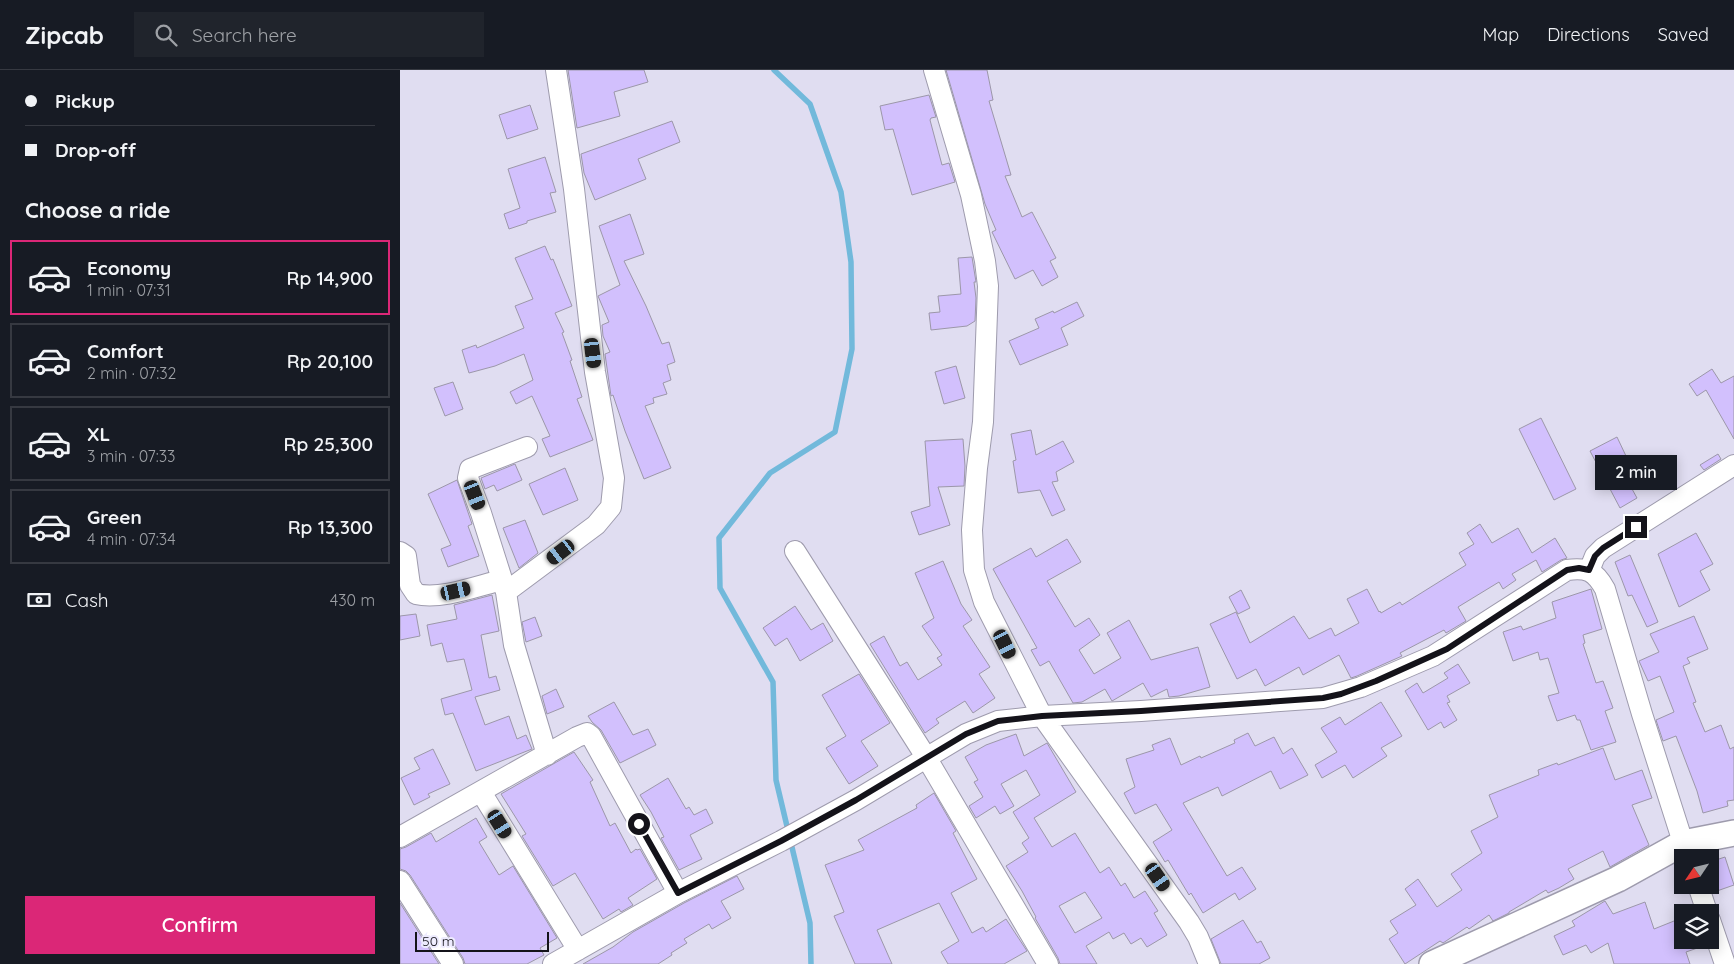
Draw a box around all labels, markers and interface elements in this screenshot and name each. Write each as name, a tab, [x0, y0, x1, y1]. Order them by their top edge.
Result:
search box	[134, 12, 484, 57]
text: Zipcab	[25, 20, 104, 50]
icon: search	[152, 21, 180, 49]
text: Search here	[192, 23, 297, 47]
text: Map	[1482, 23, 1519, 46]
text: Directions	[1547, 23, 1630, 46]
text: Saved	[1658, 23, 1709, 46]
text: Pickup	[55, 89, 115, 113]
text: Drop-off	[55, 138, 136, 162]
text: Choose a ride	[25, 196, 170, 224]
icon: car	[27, 255, 72, 300]
text: Economy	[87, 256, 171, 280]
text: Rp 14,900	[286, 266, 373, 290]
text: 1 min · 07:31	[87, 280, 171, 300]
car	[583, 337, 602, 369]
icon: car	[27, 338, 72, 383]
text: Comfort	[87, 339, 164, 363]
text: Rp 20,100	[287, 349, 373, 373]
text: 2 min · 07:32	[87, 363, 176, 383]
icon: car	[27, 421, 72, 466]
text: XL	[87, 422, 110, 446]
text: Rp 25,300	[284, 432, 373, 456]
text: 3 min · 07:33	[87, 446, 175, 466]
callout: 2 min	[1595, 454, 1677, 490]
text: 2 min	[1615, 462, 1657, 482]
car	[462, 478, 487, 512]
icon: car	[27, 504, 72, 549]
text: Green	[87, 505, 142, 529]
text: Rp 13,300	[288, 515, 373, 539]
route end	[1625, 516, 1647, 538]
text: 4 min · 07:34	[87, 529, 176, 549]
car	[544, 537, 577, 567]
car	[439, 580, 472, 602]
icon: cash	[25, 586, 53, 614]
text: Cash	[65, 588, 109, 612]
text: 430 m	[330, 590, 375, 610]
car	[991, 627, 1018, 661]
car	[485, 807, 514, 841]
route start	[628, 813, 650, 835]
north arrow	[1674, 849, 1719, 894]
map controls	[1674, 849, 1719, 949]
car	[1143, 860, 1172, 894]
button: Confirm	[25, 896, 375, 954]
button: layers	[1674, 904, 1719, 949]
scale bar	[415, 929, 549, 952]
text: 50 m	[422, 932, 455, 950]

